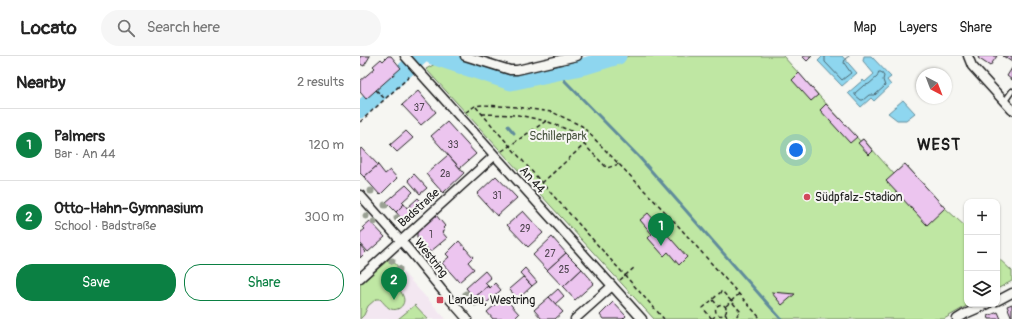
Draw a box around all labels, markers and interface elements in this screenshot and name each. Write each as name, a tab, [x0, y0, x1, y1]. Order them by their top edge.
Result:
search box	[101, 10, 381, 46]
text: Locato	[20, 16, 77, 40]
icon: search	[115, 17, 137, 39]
text: Search here	[147, 18, 220, 37]
text: Map	[854, 19, 877, 36]
text: Layers	[899, 19, 937, 36]
text: Share	[959, 19, 992, 36]
north arrow	[916, 68, 952, 104]
text: Nearby	[16, 72, 65, 93]
text: 2 results	[297, 74, 344, 90]
house number: 37	[414, 102, 425, 114]
text: Palmers	[54, 127, 105, 146]
park label: Schillerpark	[529, 129, 587, 144]
district label: WEST	[917, 135, 961, 155]
text: 1	[26, 137, 32, 153]
text: 120 m	[308, 137, 344, 153]
house number: 33	[447, 139, 459, 151]
your location	[786, 140, 806, 160]
text: Bar · An 44	[54, 146, 116, 162]
street label: An 44	[516, 163, 548, 197]
house number: 2a	[440, 168, 450, 180]
street label: Badstraße	[395, 185, 443, 231]
house number: 31	[492, 190, 502, 202]
place label: Südpfalz-Stadion	[815, 190, 903, 205]
marker: Südpfalz-Stadion	[802, 192, 812, 202]
text: Otto-Hahn-Gymnasium	[54, 199, 203, 218]
map controls	[964, 199, 1000, 307]
button: +	[964, 199, 1000, 235]
text: 2	[25, 209, 33, 225]
text: 300 m	[305, 209, 344, 225]
pin: 1	[648, 213, 674, 246]
text: School · Badstraße	[54, 218, 156, 234]
house number: 29	[520, 223, 530, 235]
house number: 1	[429, 229, 433, 241]
button: −	[964, 235, 1000, 271]
street label: Westring	[411, 236, 451, 280]
house number: 27	[545, 248, 556, 260]
button: Save	[16, 264, 176, 301]
button: Share	[184, 264, 344, 301]
house number: 25	[558, 264, 570, 276]
pin: 2	[381, 267, 407, 300]
button: layers	[964, 271, 1000, 307]
place label: Landau, Westring	[448, 293, 535, 308]
marker: Landau, Westring	[435, 295, 445, 305]

